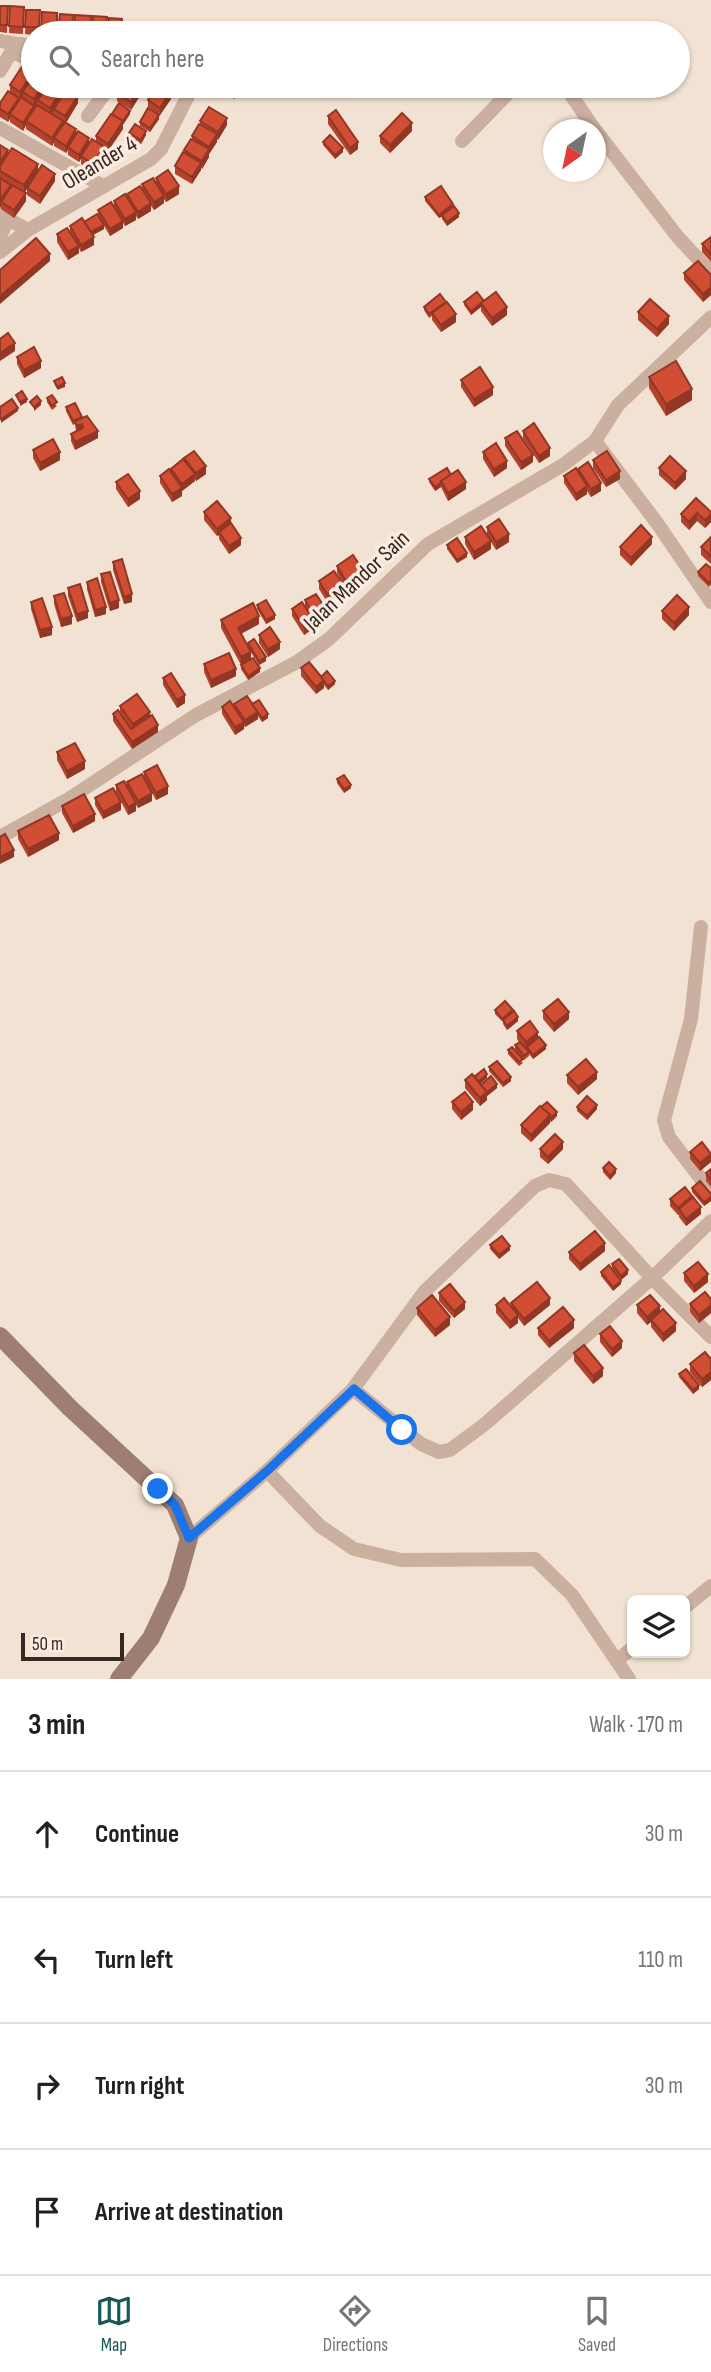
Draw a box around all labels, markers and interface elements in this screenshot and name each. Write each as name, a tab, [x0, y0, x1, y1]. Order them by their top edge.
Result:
search box	[21, 21, 690, 98]
icon: search	[45, 41, 83, 79]
text: Search here	[101, 44, 204, 75]
north arrow	[543, 119, 606, 182]
street label: Oleander 4	[57, 129, 142, 196]
street label: Jalan Mandor Sain	[297, 525, 416, 638]
route start	[386, 1414, 417, 1445]
route end	[142, 1473, 173, 1504]
map controls	[627, 1595, 690, 1658]
button: layers	[627, 1595, 690, 1658]
scale bar	[21, 1630, 124, 1662]
text: 50 m	[32, 1633, 63, 1656]
text: 3 min	[28, 1707, 85, 1743]
text: Walk · 170 m	[589, 1711, 683, 1739]
icon: ahead	[28, 1815, 66, 1853]
text: Continue	[95, 1819, 179, 1850]
text: 30 m	[645, 1820, 683, 1848]
icon: left	[28, 1941, 66, 1979]
text: Turn left	[95, 1945, 173, 1976]
text: 110 m	[638, 1946, 683, 1974]
icon: right	[28, 2067, 66, 2105]
text: Turn right	[95, 2071, 184, 2102]
text: 30 m	[645, 2072, 683, 2100]
icon: arrive	[28, 2193, 66, 2231]
text: Arrive at destination	[95, 2197, 283, 2228]
tab: Map	[95, 2292, 133, 2357]
tab: Directions	[323, 2292, 388, 2357]
tab: Saved	[578, 2292, 616, 2357]

